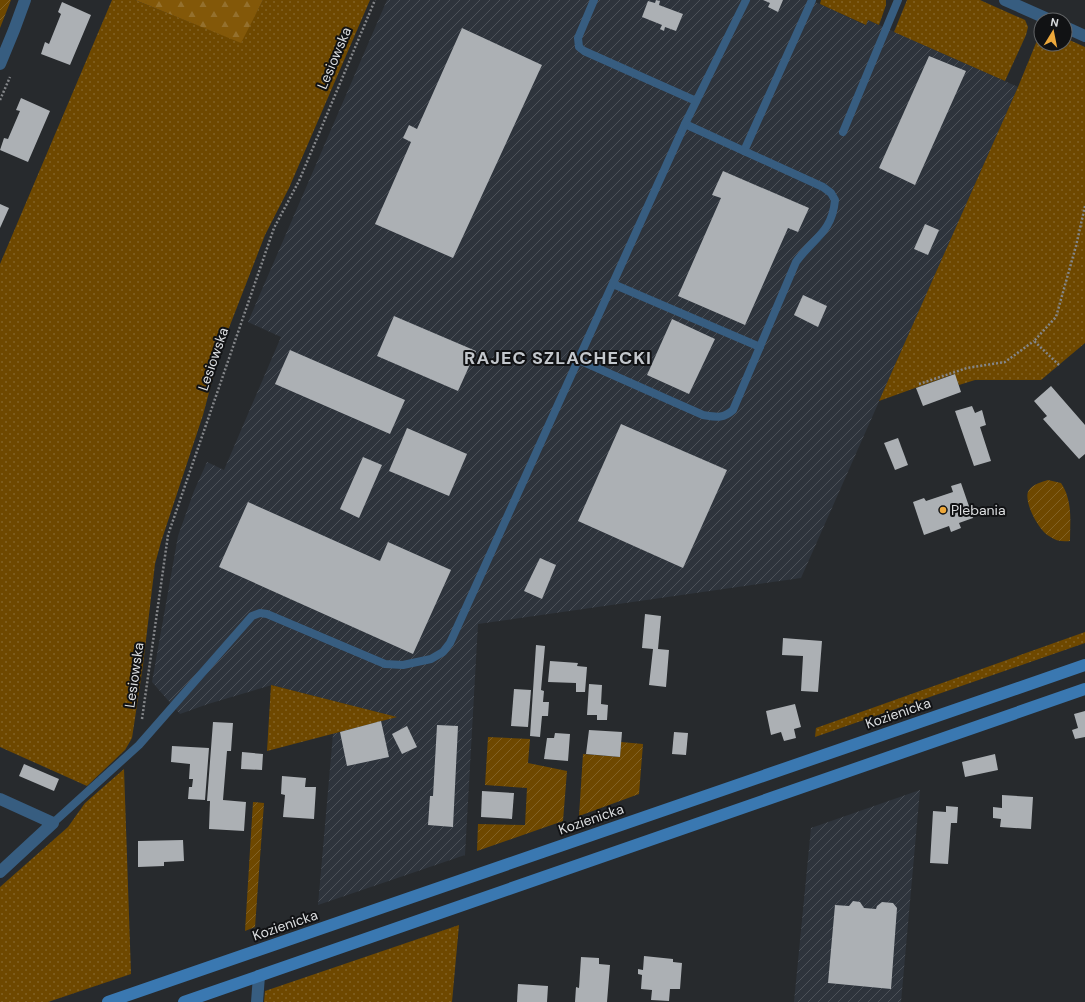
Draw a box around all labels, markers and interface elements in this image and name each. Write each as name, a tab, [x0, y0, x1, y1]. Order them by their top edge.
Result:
north arrow	[1033, 12, 1073, 52]
text: N	[1050, 15, 1060, 30]
street label: Lesiowska	[313, 24, 355, 92]
street label: Lesiowska	[194, 325, 232, 393]
district label: RAJEC SZLACHECKI	[464, 346, 652, 370]
place label: Plebania	[951, 501, 1006, 519]
marker: Plebania	[938, 505, 948, 515]
street label: Lesiowska	[121, 641, 147, 709]
street label: Kozienicka	[863, 693, 933, 733]
street label: Kozienicka	[556, 799, 626, 839]
street label: Kozienicka	[250, 905, 320, 945]

